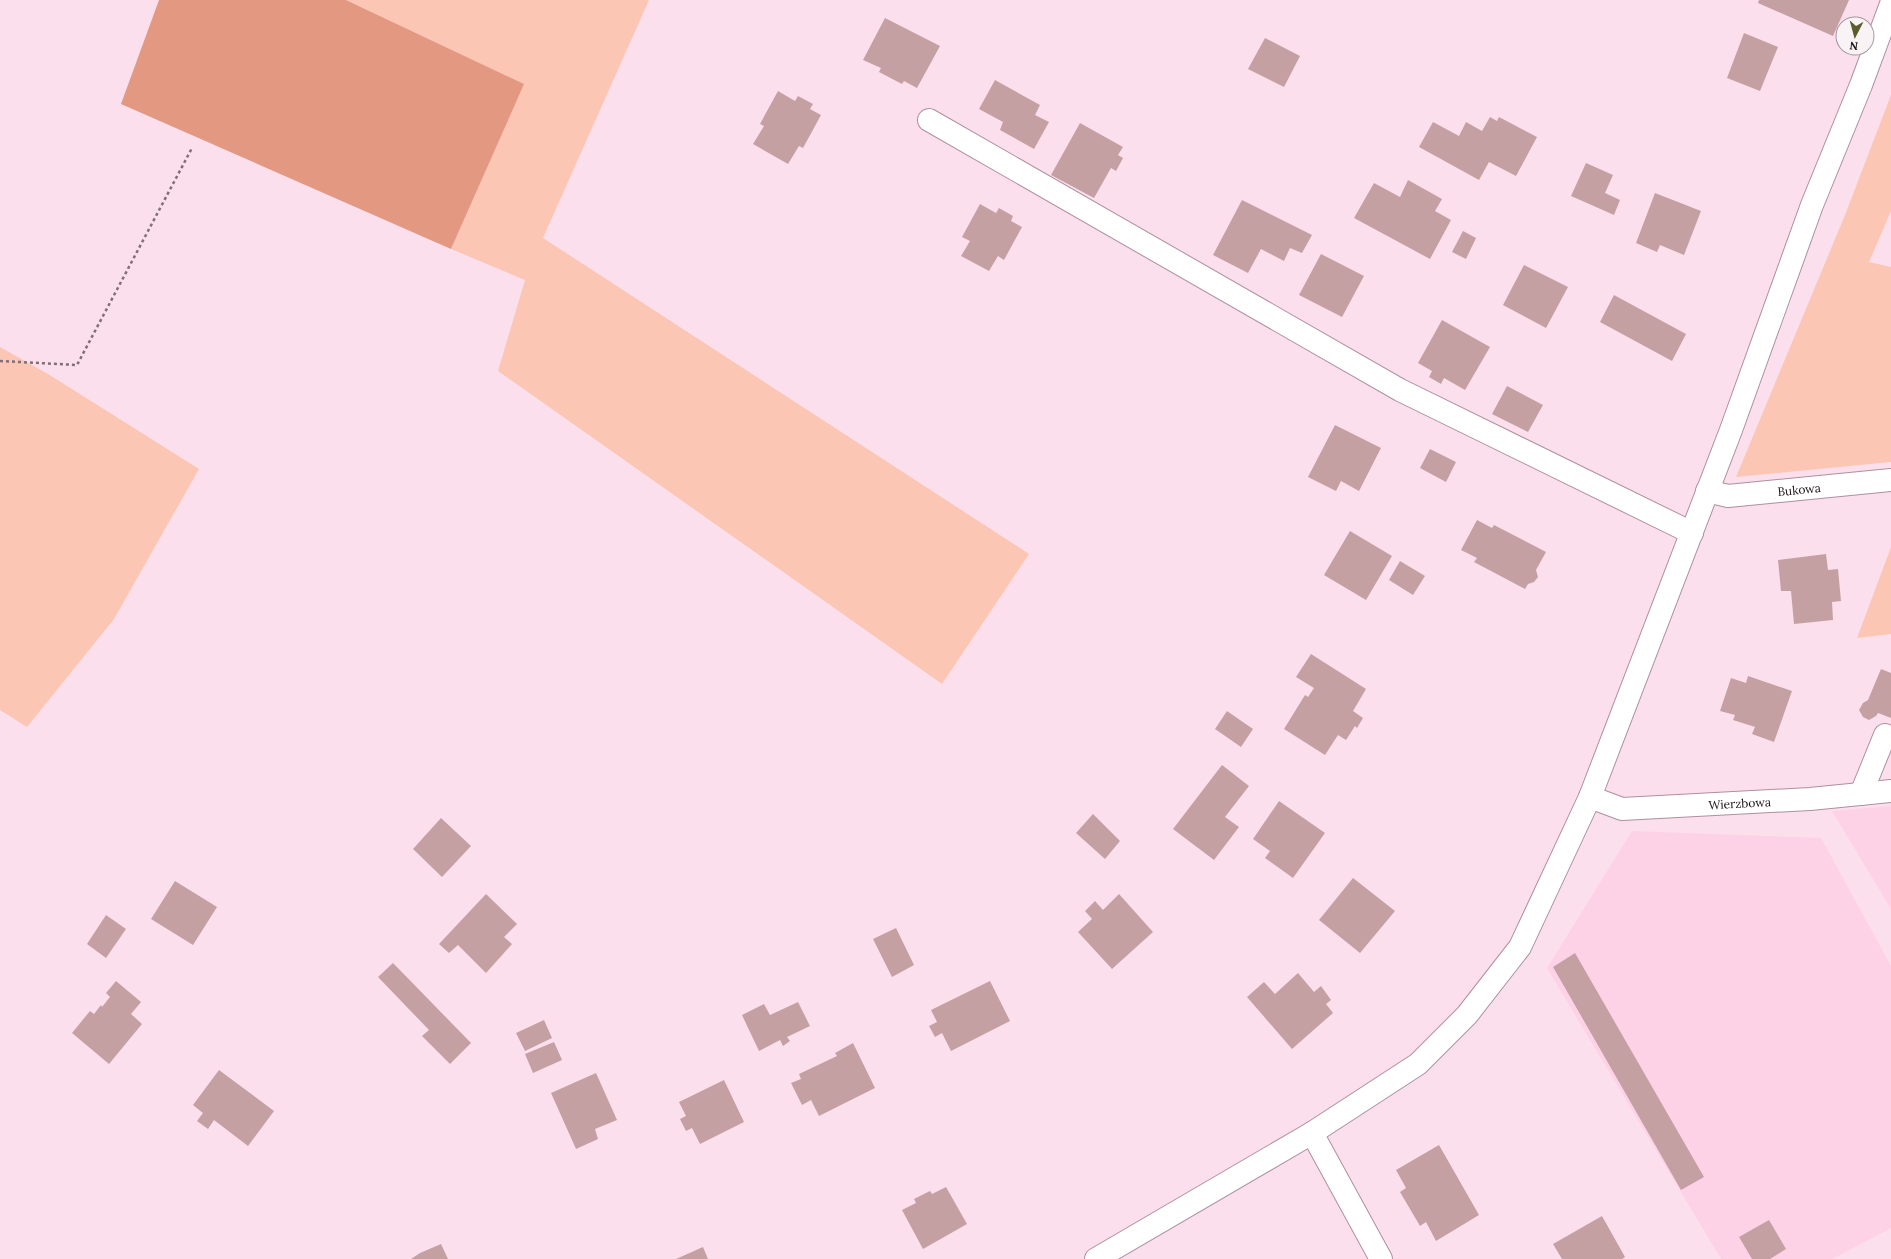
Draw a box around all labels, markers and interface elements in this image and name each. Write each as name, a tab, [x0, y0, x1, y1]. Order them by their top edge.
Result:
north arrow	[1835, 16, 1875, 56]
text: N	[1849, 38, 1859, 53]
street label: Bukowa	[1777, 479, 1821, 499]
street label: Wierzbowa	[1708, 794, 1771, 812]

